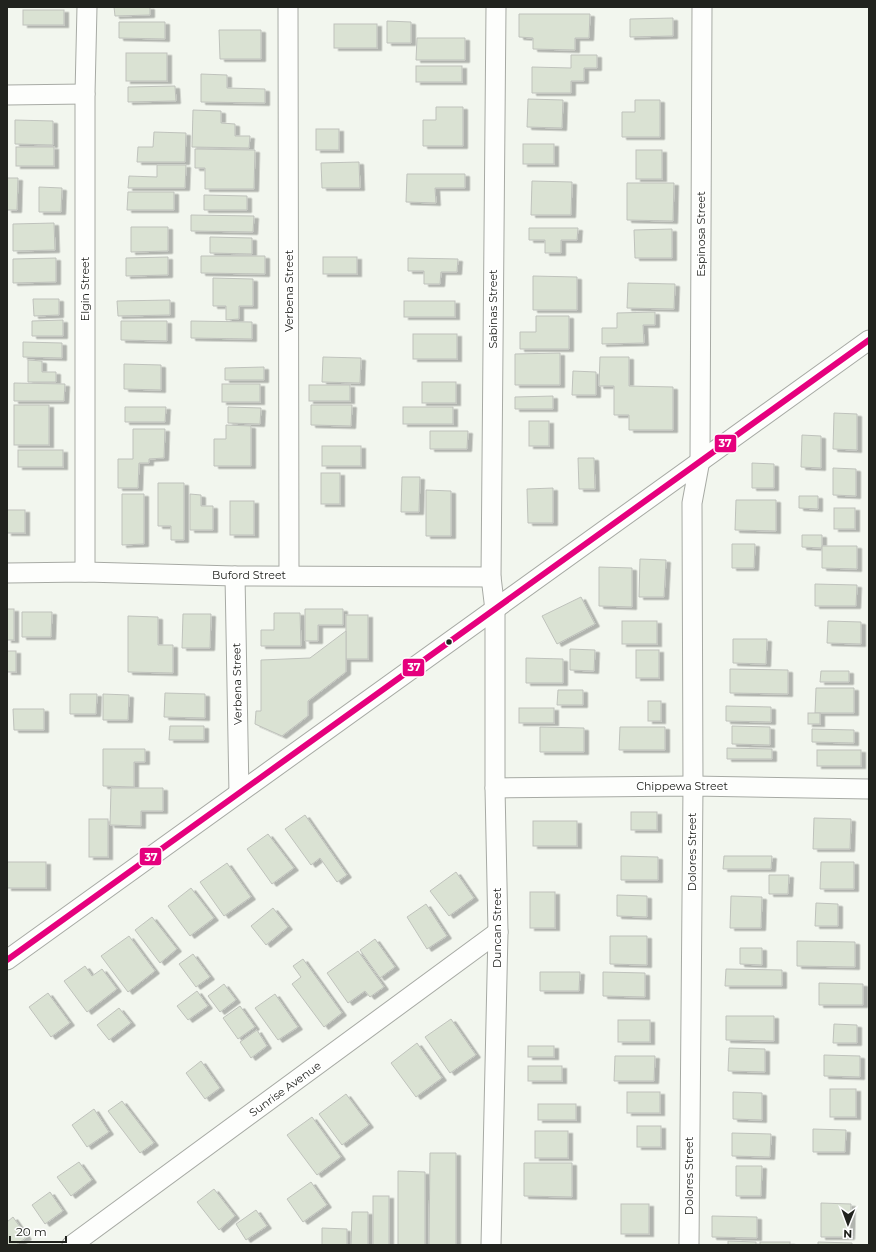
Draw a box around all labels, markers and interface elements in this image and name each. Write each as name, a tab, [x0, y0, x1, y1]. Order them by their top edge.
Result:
street label: Espinosa Street	[694, 191, 708, 277]
street label: Verbena Street	[282, 249, 296, 332]
street label: Elgin Street	[78, 256, 92, 321]
street label: Sabinas Street	[486, 269, 500, 349]
line badge: 37	[714, 434, 737, 453]
text: 37	[717, 436, 732, 450]
street label: Buford Street	[212, 568, 287, 582]
unlabelled marker	[444, 637, 454, 647]
street label: Verbena Street	[229, 642, 245, 725]
line badge: 37	[402, 658, 425, 677]
text: 37	[406, 660, 421, 674]
street label: Chippewa Street	[636, 779, 728, 793]
street label: Dolores Street	[685, 812, 699, 891]
line badge: 37	[139, 847, 162, 866]
text: 37	[143, 850, 158, 864]
street label: Duncan Street	[490, 887, 504, 968]
street label: Sunrise Avenue	[246, 1058, 324, 1120]
street label: Dolores Street	[682, 1136, 696, 1215]
north arrow	[828, 1204, 868, 1244]
scale bar	[10, 1218, 66, 1244]
text: 20 m	[16, 1224, 47, 1239]
text: N	[843, 1227, 852, 1241]

